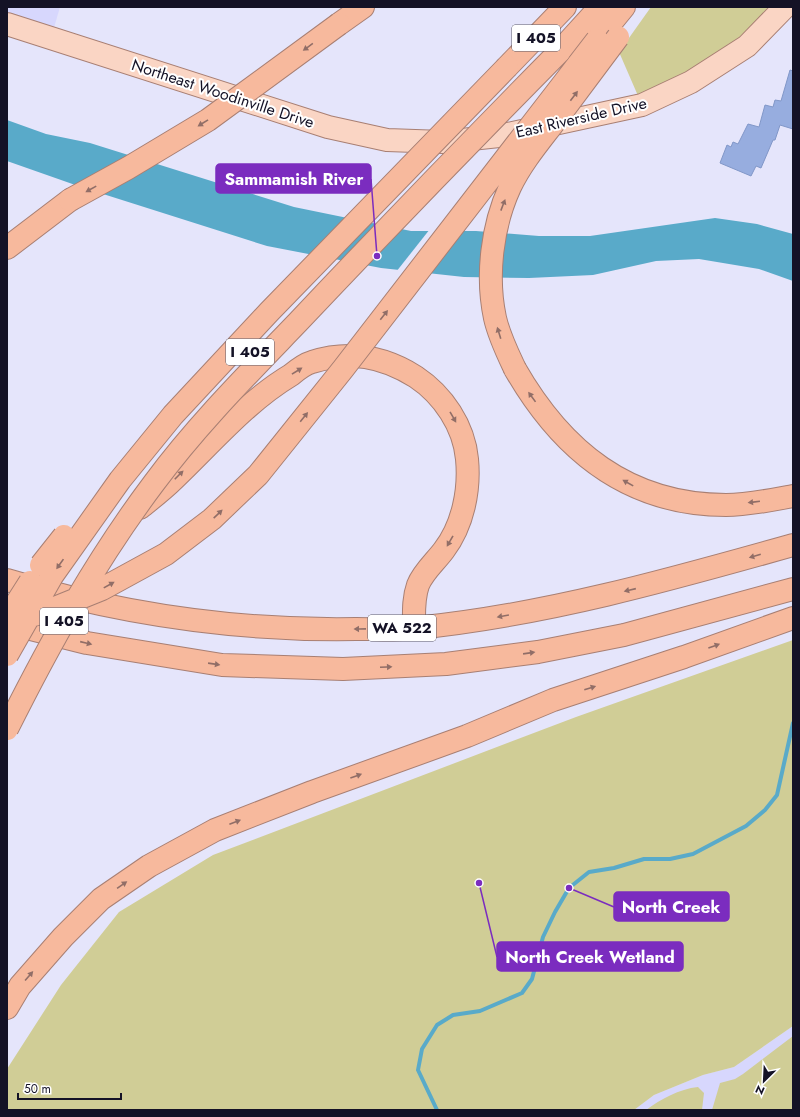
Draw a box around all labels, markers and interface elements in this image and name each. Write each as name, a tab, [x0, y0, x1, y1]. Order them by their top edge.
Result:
road number: I 405	[512, 25, 560, 51]
one-way arrow	[303, 43, 313, 51]
street label: Northeast Woodinville Drive	[129, 53, 317, 134]
street label: East Riverside Drive	[513, 91, 649, 144]
one-way arrow	[569, 91, 578, 102]
one-way arrow	[197, 119, 208, 127]
callout: Sammamish River	[216, 164, 371, 193]
text: Sammamish River	[224, 167, 364, 191]
one-way arrow	[85, 186, 97, 192]
one-way arrow	[501, 199, 507, 211]
one-way arrow	[380, 310, 388, 320]
one-way arrow	[496, 327, 502, 339]
road number: I 405	[226, 339, 274, 365]
one-way arrow	[291, 367, 303, 374]
one-way arrow	[528, 392, 536, 403]
one-way arrow	[450, 411, 456, 423]
one-way arrow	[300, 412, 308, 423]
one-way arrow	[174, 470, 184, 480]
one-way arrow	[622, 480, 634, 487]
one-way arrow	[748, 499, 760, 505]
one-way arrow	[213, 509, 223, 519]
one-way arrow	[446, 535, 453, 547]
one-way arrow	[749, 553, 761, 559]
one-way arrow	[56, 559, 64, 570]
one-way arrow	[103, 582, 115, 589]
one-way arrow	[624, 587, 636, 593]
road number: I 405	[40, 608, 88, 634]
one-way arrow	[497, 613, 509, 619]
road number: WA 522	[368, 615, 436, 641]
one-way arrow	[353, 626, 366, 632]
one-way arrow	[79, 640, 92, 646]
one-way arrow	[708, 643, 720, 649]
one-way arrow	[523, 650, 535, 656]
one-way arrow	[208, 661, 220, 667]
one-way arrow	[380, 664, 393, 670]
one-way arrow	[585, 685, 597, 691]
one-way arrow	[351, 772, 363, 778]
one-way arrow	[229, 819, 241, 825]
one-way arrow	[116, 881, 127, 889]
callout: North Creek	[614, 892, 729, 921]
text: North Creek	[622, 895, 721, 919]
callout: North Creek Wetland	[497, 942, 683, 971]
text: North Creek Wetland	[505, 945, 675, 969]
one-way arrow	[25, 970, 34, 981]
north arrow	[744, 1061, 784, 1101]
scale bar	[18, 1075, 121, 1101]
text: 50 m	[24, 1080, 51, 1098]
text: N	[753, 1081, 767, 1099]

